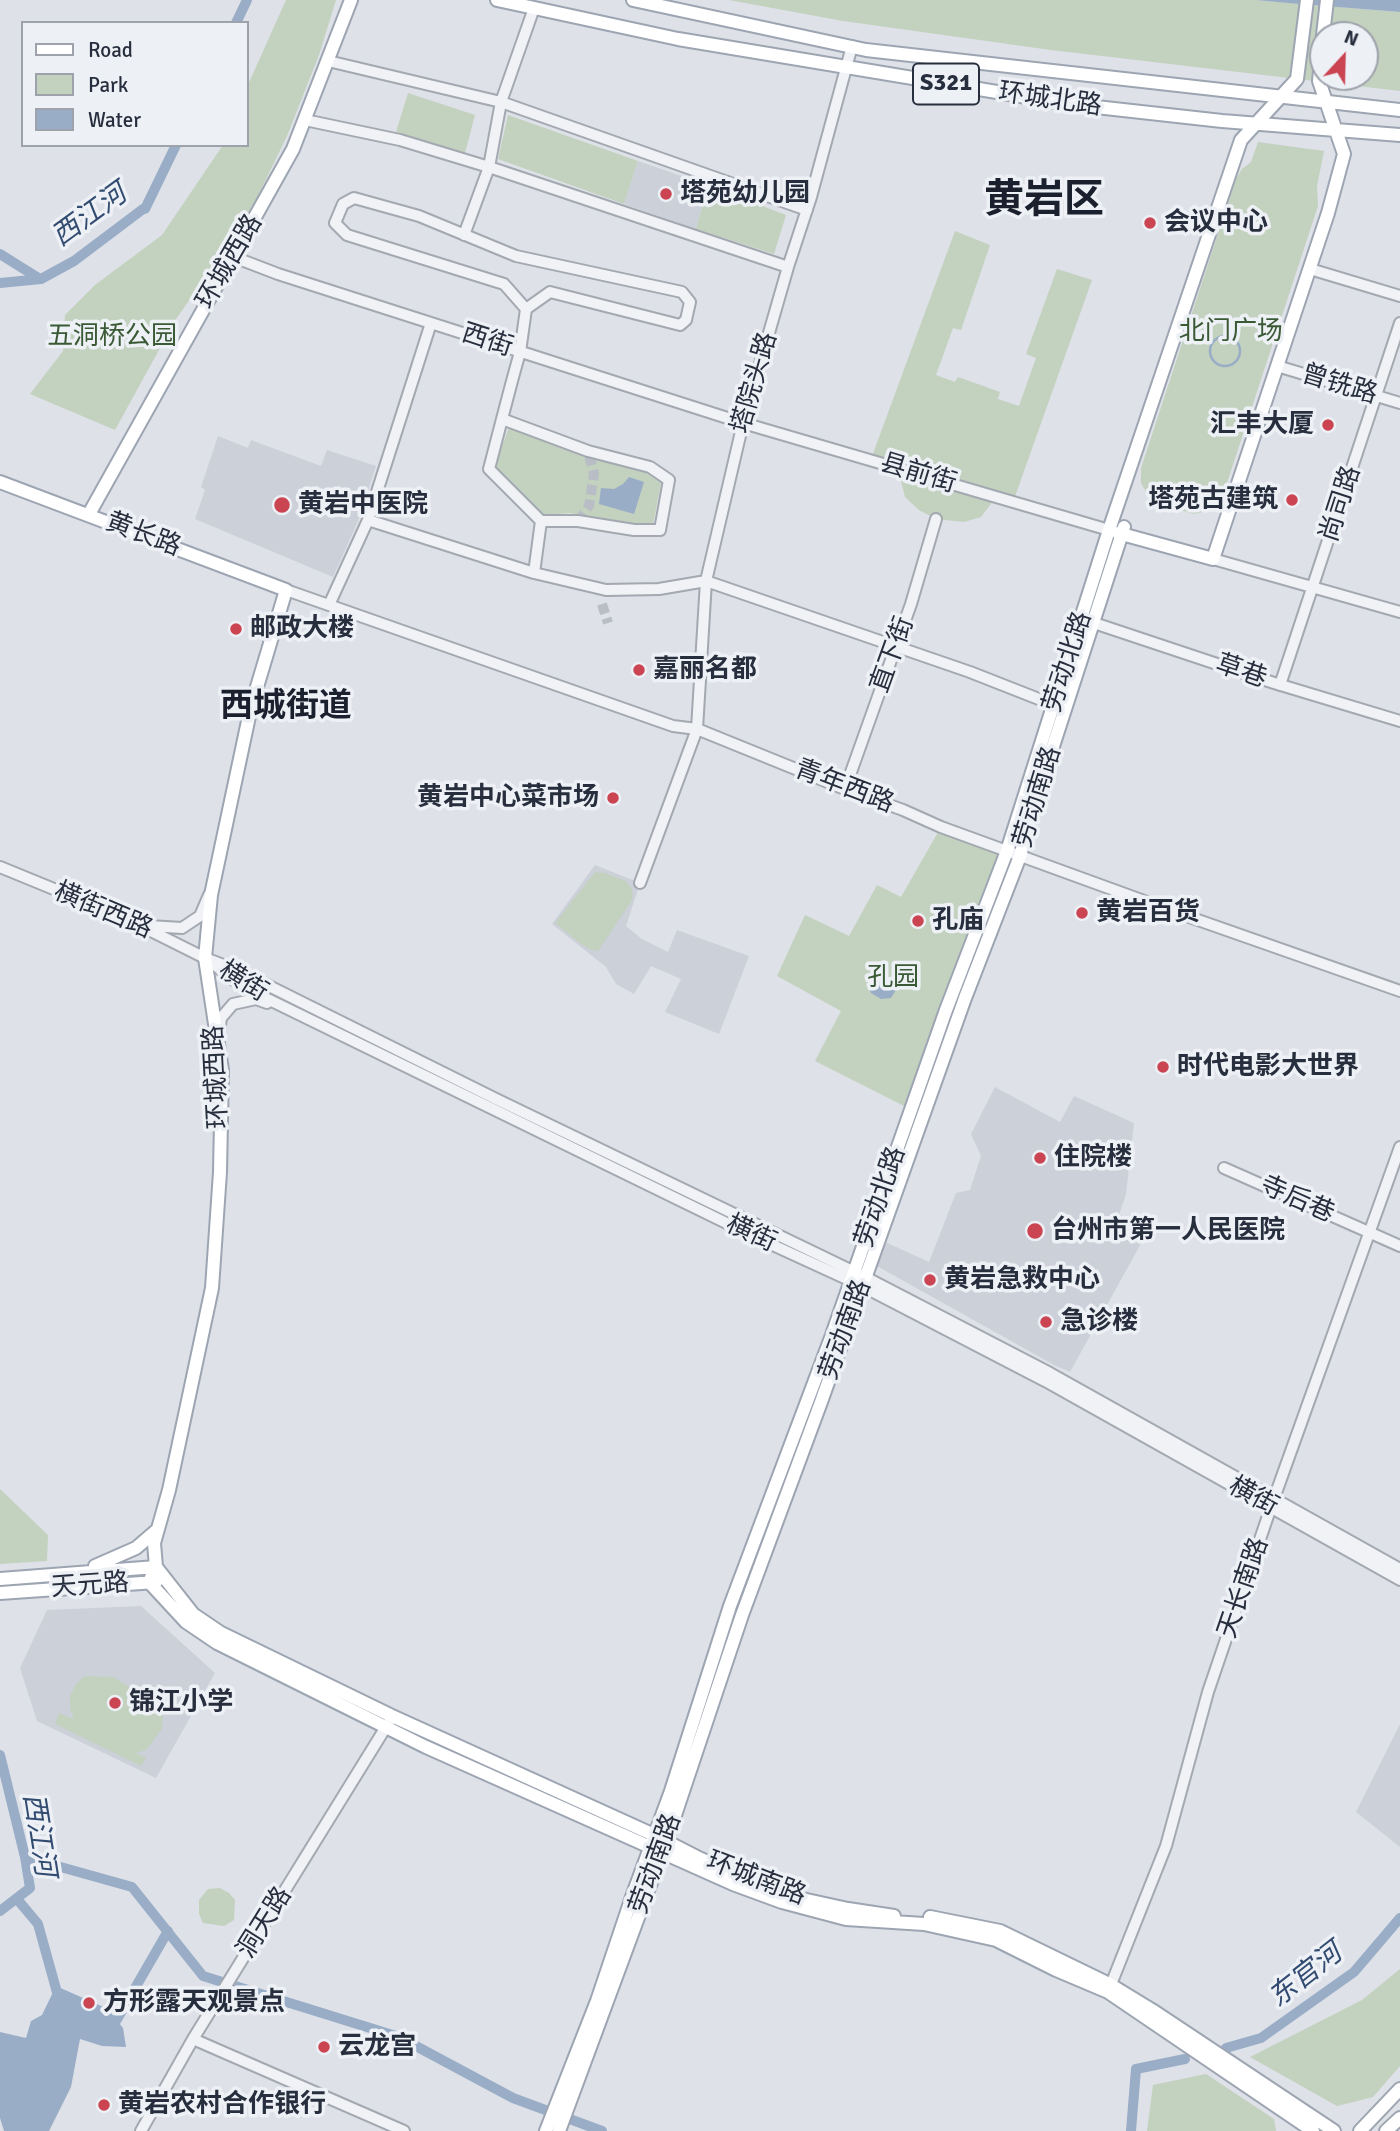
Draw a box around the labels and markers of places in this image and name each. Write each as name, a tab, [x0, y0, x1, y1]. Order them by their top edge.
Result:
place label: 塔苑幼儿园	[680, 178, 810, 210]
marker: 塔苑幼儿园	[658, 186, 674, 202]
place label: 会议中心	[1164, 207, 1268, 239]
marker: 会议中心	[1142, 215, 1158, 231]
place label: 汇丰大厦	[1210, 409, 1314, 441]
marker: 汇丰大厦	[1320, 417, 1336, 433]
place label: 塔苑古建筑	[1148, 484, 1278, 516]
place label: 黄岩中医院	[298, 489, 428, 521]
marker: 塔苑古建筑	[1284, 492, 1300, 508]
marker: 黄岩中医院	[272, 495, 292, 515]
place label: 邮政大楼	[250, 613, 354, 645]
marker: 邮政大楼	[228, 621, 244, 637]
place label: 嘉丽名都	[653, 654, 757, 686]
marker: 嘉丽名都	[631, 662, 647, 678]
place label: 黄岩中心菜市场	[417, 782, 599, 814]
marker: 黄岩中心菜市场	[605, 790, 621, 806]
place label: 黄岩百货	[1096, 897, 1200, 929]
place label: 孔庙	[932, 905, 984, 937]
marker: 黄岩百货	[1074, 905, 1090, 921]
marker: 孔庙	[910, 913, 926, 929]
place label: 时代电影大世界	[1177, 1051, 1359, 1083]
marker: 时代电影大世界	[1155, 1059, 1171, 1075]
place label: 住院楼	[1054, 1142, 1132, 1174]
marker: 住院楼	[1032, 1150, 1048, 1166]
place label: 台州市第一人民医院	[1051, 1215, 1285, 1247]
marker: 台州市第一人民医院	[1025, 1221, 1045, 1241]
place label: 黄岩急救中心	[944, 1264, 1100, 1296]
marker: 黄岩急救中心	[922, 1272, 938, 1288]
place label: 急诊楼	[1060, 1306, 1138, 1338]
marker: 急诊楼	[1038, 1314, 1054, 1330]
place label: 锦江小学	[129, 1687, 233, 1719]
marker: 锦江小学	[107, 1695, 123, 1711]
place label: 方形露天观景点	[103, 1987, 285, 2019]
marker: 方形露天观景点	[81, 1995, 97, 2011]
place label: 云龙宫	[338, 2031, 416, 2063]
marker: 云龙宫	[316, 2039, 332, 2055]
place label: 黄岩农村合作银行	[118, 2089, 326, 2121]
marker: 黄岩农村合作银行	[96, 2097, 112, 2113]

